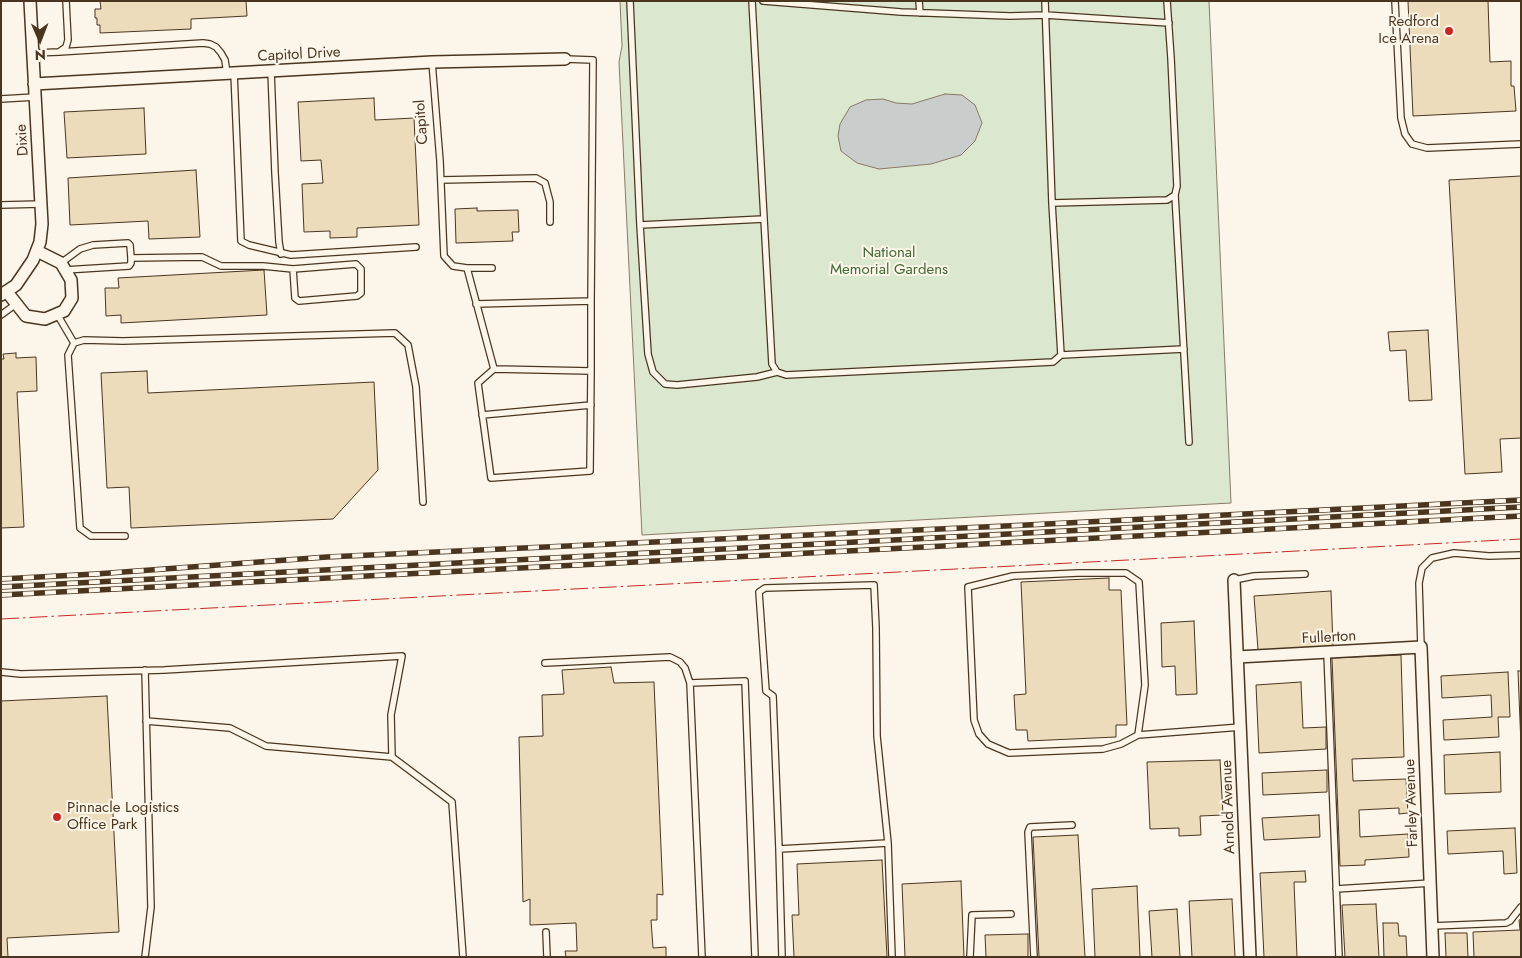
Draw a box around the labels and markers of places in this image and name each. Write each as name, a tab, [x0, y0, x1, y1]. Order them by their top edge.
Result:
place label: Redford Ice Arena	[1378, 13, 1439, 48]
marker: Redford Ice Arena	[1443, 25, 1455, 37]
place label: Pinnacle Logistics Office Park	[67, 799, 179, 834]
marker: Pinnacle Logistics Office Park	[51, 811, 63, 823]

